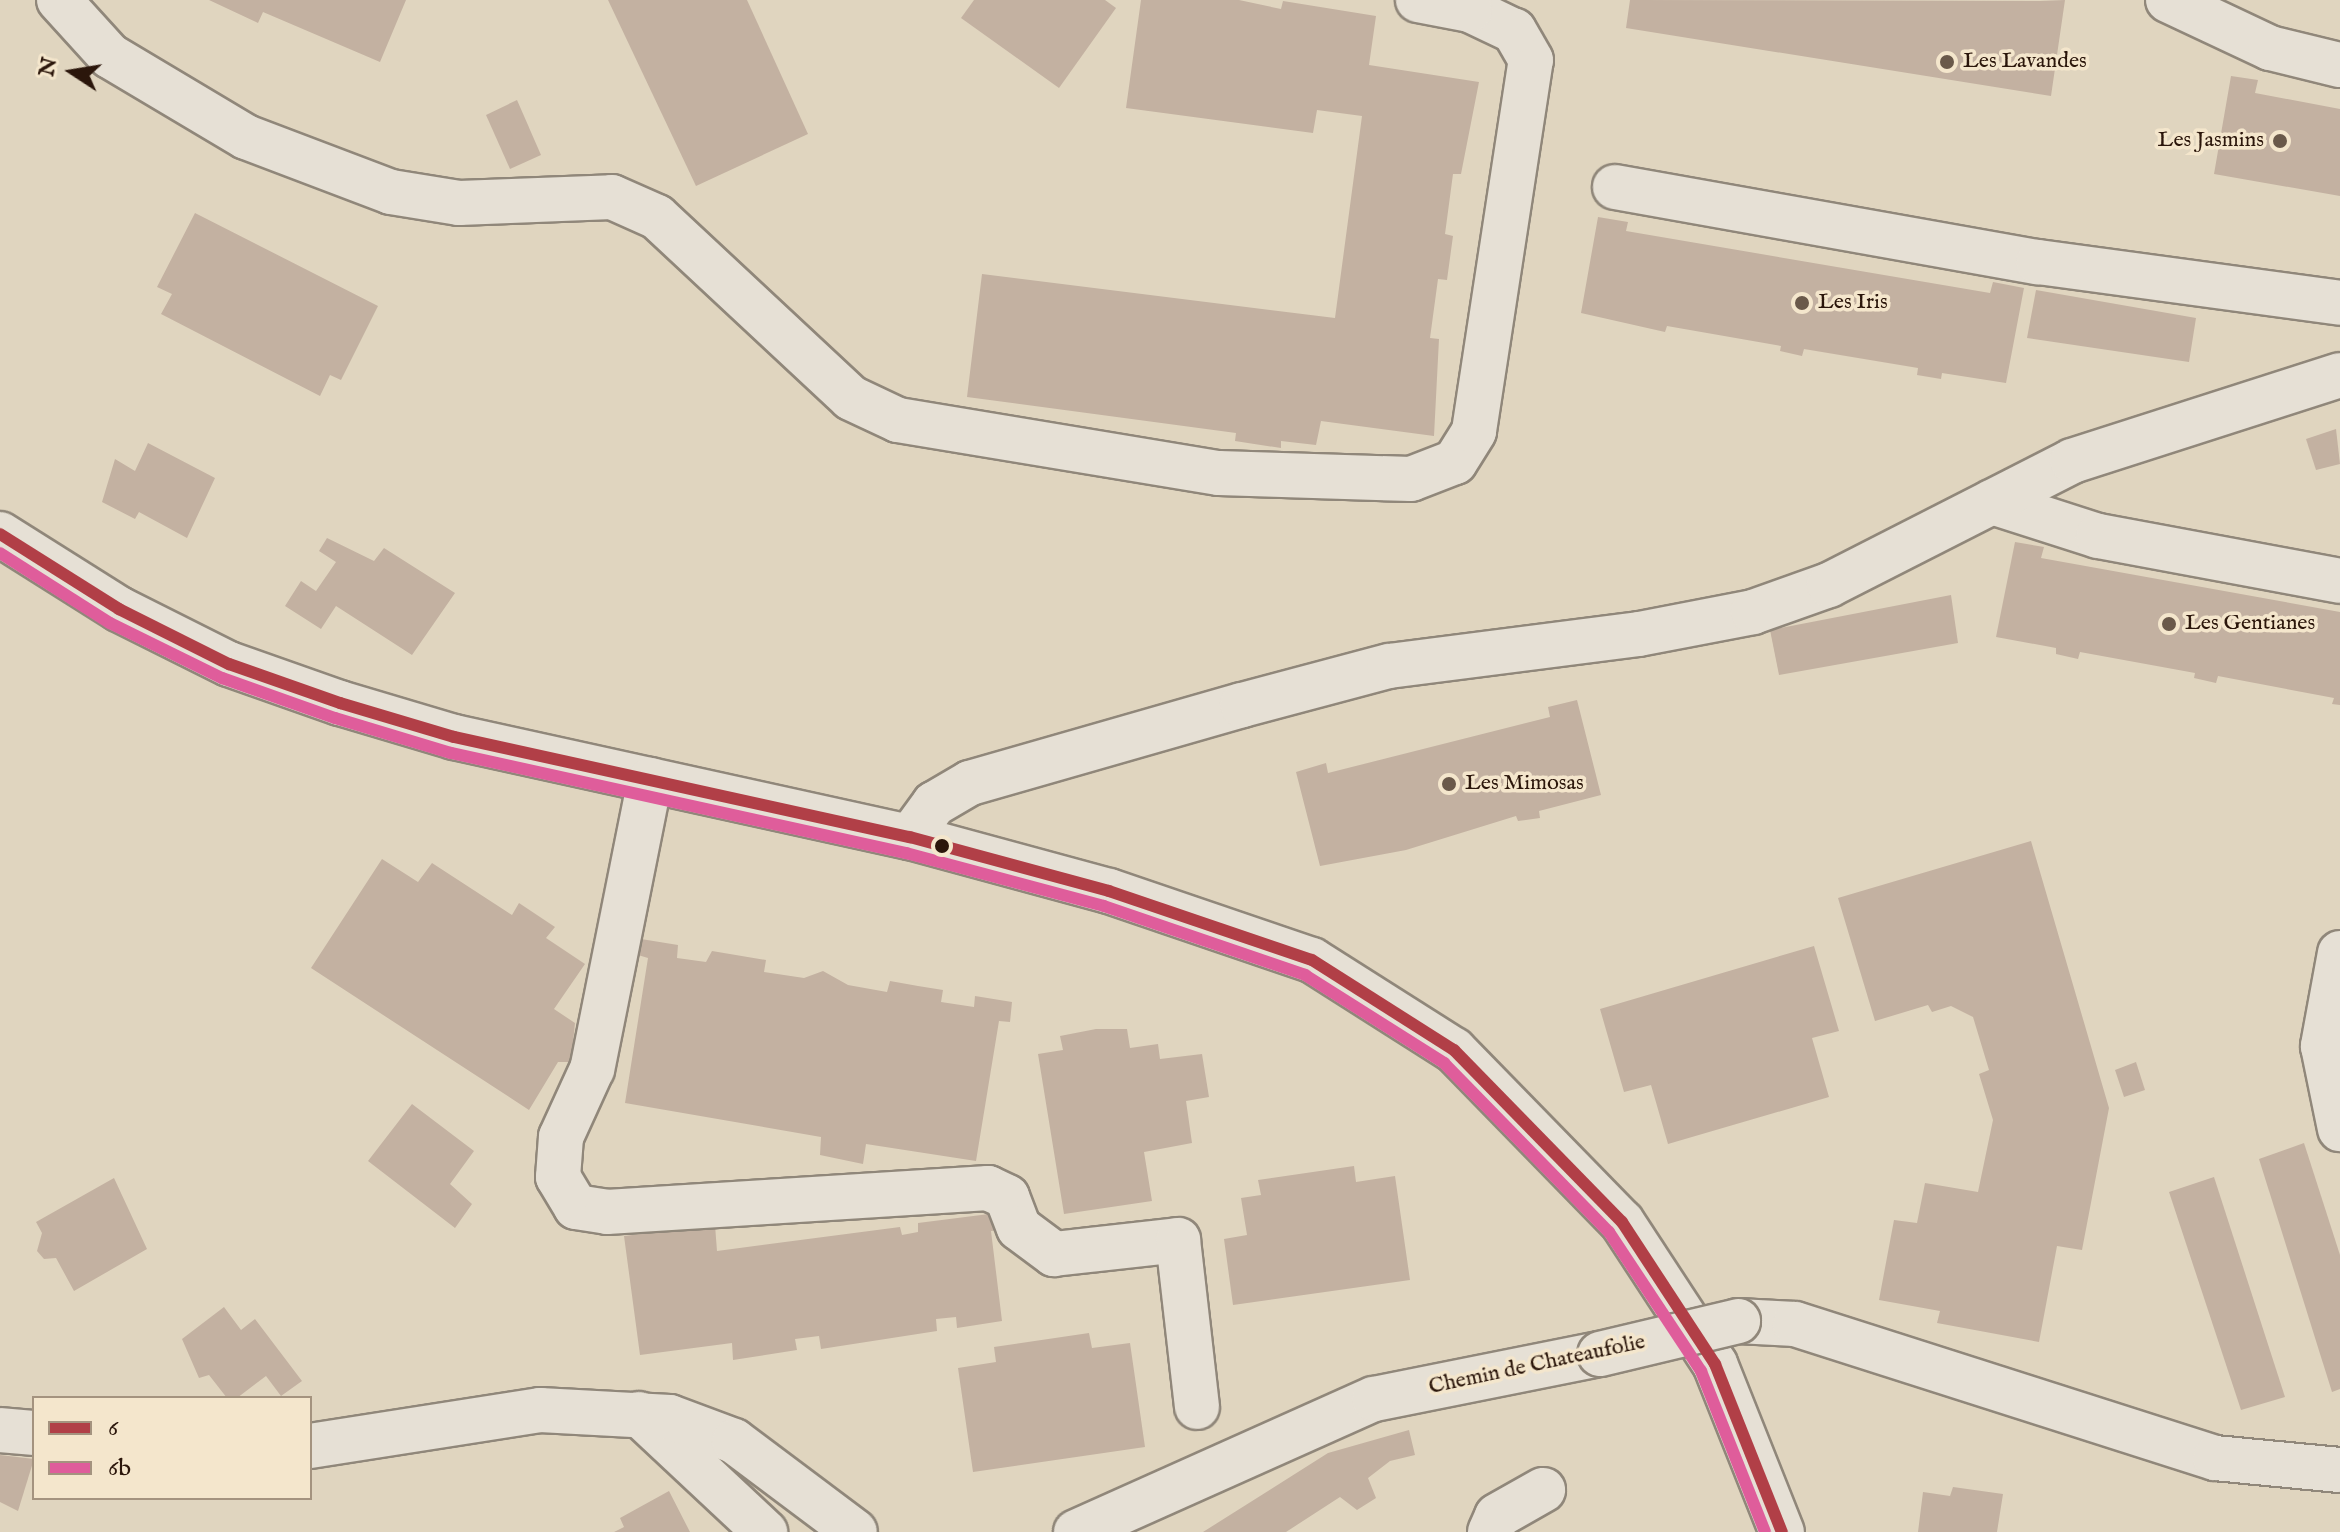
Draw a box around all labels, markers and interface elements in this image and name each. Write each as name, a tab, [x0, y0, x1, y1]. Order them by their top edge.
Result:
north arrow	[32, 32, 112, 112]
place label: Les Lavandes	[1963, 49, 2087, 75]
marker: Les Lavandes	[1938, 53, 1956, 71]
text: N	[33, 55, 64, 79]
place label: Les Jasmins	[2158, 128, 2264, 154]
marker: Les Jasmins	[2271, 132, 2289, 150]
place label: Les Iris	[1818, 290, 1888, 316]
marker: Les Iris	[1793, 294, 1811, 312]
place label: Les Gentianes	[2185, 611, 2315, 637]
marker: Les Gentianes	[2160, 615, 2178, 633]
place label: Les Mimosas	[1465, 771, 1584, 797]
marker: Les Mimosas	[1440, 775, 1458, 793]
unlabelled marker	[934, 838, 950, 854]
street label: Chemin de Chateaufolie	[1426, 1329, 1648, 1401]
legend	[32, 1396, 312, 1500]
text: 6	[108, 1413, 118, 1444]
text: 6b	[108, 1453, 131, 1484]

